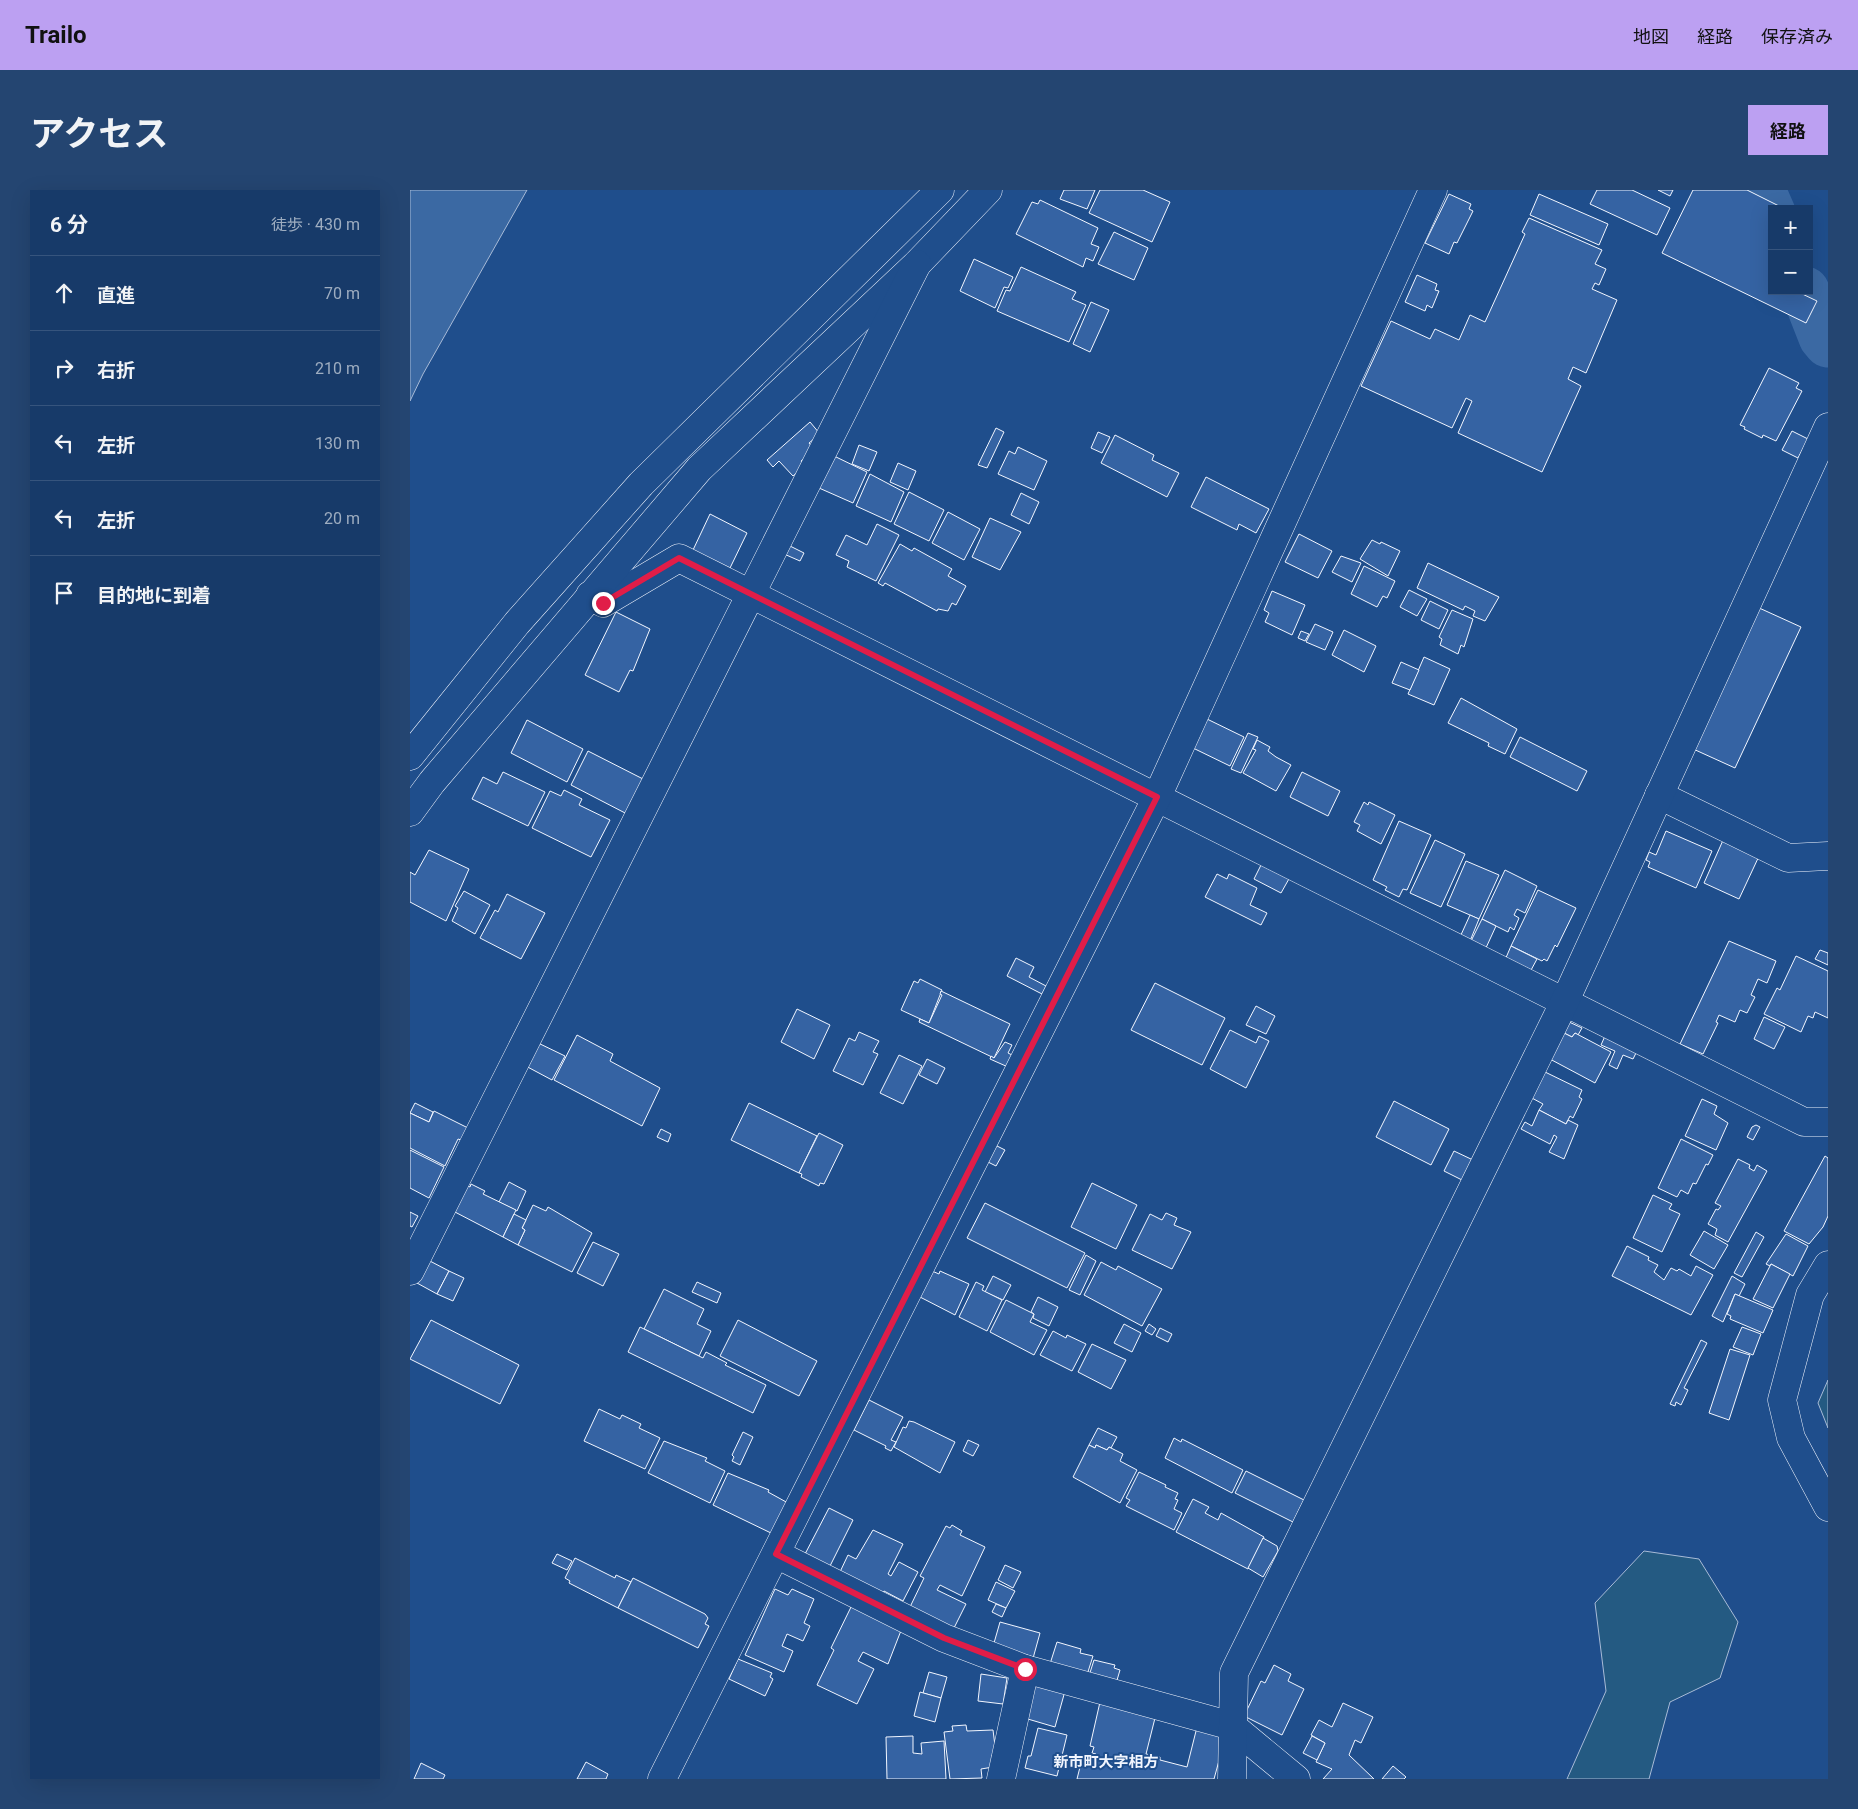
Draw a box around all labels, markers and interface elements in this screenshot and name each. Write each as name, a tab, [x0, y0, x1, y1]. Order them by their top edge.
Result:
text: Trailo	[25, 21, 87, 49]
text: 地図	[1633, 26, 1669, 47]
text: 経路	[1697, 26, 1733, 47]
text: 保存済み	[1761, 26, 1833, 47]
button: 経路	[1748, 105, 1828, 155]
text: アクセス	[30, 114, 168, 155]
map controls	[1768, 205, 1813, 295]
button: +	[1768, 205, 1813, 250]
text: 6 分	[50, 213, 88, 237]
text: 徒歩 · 430 m	[271, 215, 360, 234]
button: −	[1768, 250, 1813, 295]
icon: ahead	[50, 279, 78, 307]
text: 直進	[97, 284, 135, 307]
text: 70 m	[324, 284, 360, 303]
icon: right	[50, 354, 78, 382]
text: 右折	[97, 359, 135, 382]
text: 210 m	[315, 359, 360, 378]
icon: left	[50, 429, 78, 457]
text: 左折	[97, 434, 135, 457]
text: 130 m	[315, 434, 360, 453]
icon: left	[50, 504, 78, 532]
text: 左折	[97, 509, 135, 532]
text: 20 m	[324, 509, 360, 528]
icon: arrive	[50, 579, 78, 607]
text: 目的地に到着	[97, 584, 211, 607]
route end	[592, 592, 615, 615]
route start	[1014, 1658, 1037, 1681]
district label: 新市町大字相方	[1053, 1753, 1159, 1771]

